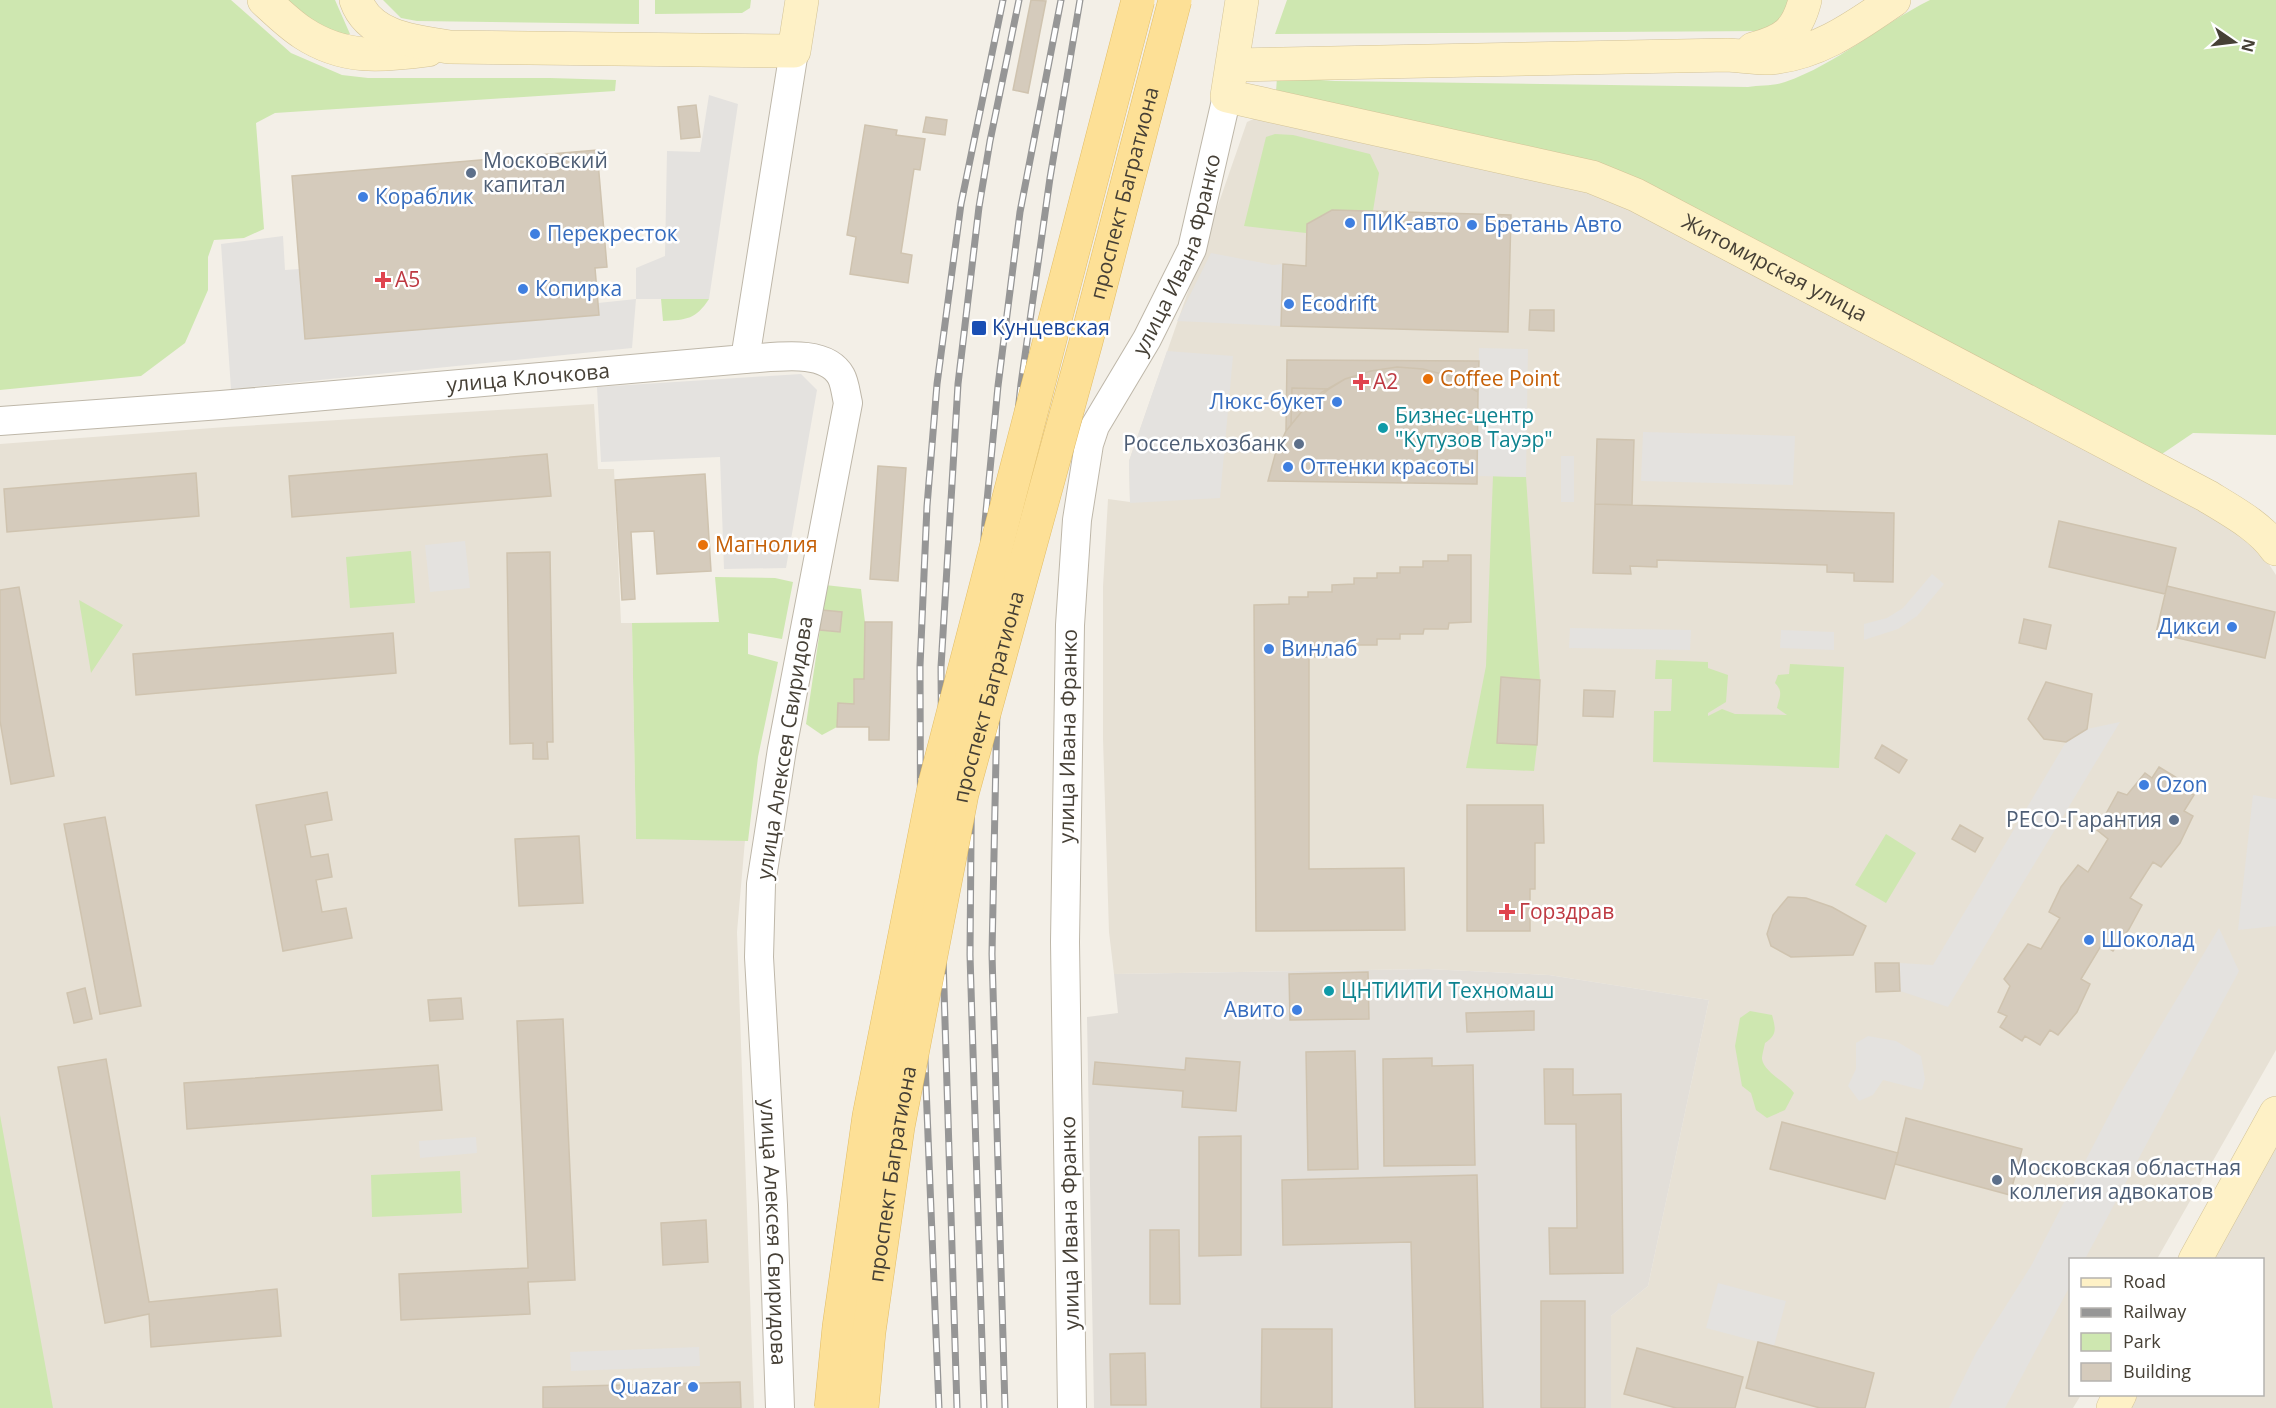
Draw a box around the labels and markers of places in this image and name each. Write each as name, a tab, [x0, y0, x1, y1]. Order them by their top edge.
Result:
place label: Московский капитал	[483, 146, 608, 198]
marker: Московский капитал	[464, 166, 478, 180]
place label: Кораблик	[375, 182, 474, 210]
marker: Кораблик	[356, 190, 370, 204]
place label: ПИК-авто	[1362, 208, 1459, 236]
place label: Бретань Авто	[1484, 210, 1622, 238]
marker: ПИК-авто	[1343, 216, 1357, 230]
marker: Бретань Авто	[1465, 218, 1479, 232]
place label: Перекресток	[547, 219, 678, 247]
marker: Перекресток	[528, 227, 542, 241]
place label: А5	[395, 265, 420, 293]
marker: А5	[376, 273, 390, 287]
place label: Копирка	[535, 274, 622, 302]
marker: Копирка	[516, 282, 530, 296]
place label: Ecodrift	[1301, 289, 1377, 317]
marker: Ecodrift	[1282, 297, 1296, 311]
place label: Кунцевская	[992, 313, 1110, 341]
marker: Кунцевская	[970, 319, 988, 337]
place label: Coffee Point	[1440, 364, 1560, 392]
place label: А2	[1373, 367, 1398, 395]
marker: Coffee Point	[1421, 372, 1435, 386]
marker: А2	[1354, 375, 1368, 389]
place label: Люкс-букет	[1210, 387, 1325, 415]
marker: Люкс-букет	[1330, 395, 1344, 409]
place label: Бизнес-центр "Кутузов Тауэр"	[1395, 401, 1553, 453]
marker: Бизнес-центр "Кутузов Тауэр"	[1376, 421, 1390, 435]
place label: Россельхозбанк	[1123, 429, 1287, 457]
marker: Россельхозбанк	[1292, 437, 1306, 451]
place label: Оттенки красоты	[1300, 452, 1475, 480]
marker: Оттенки красоты	[1281, 460, 1295, 474]
place label: Магнолия	[715, 530, 818, 558]
marker: Магнолия	[696, 538, 710, 552]
place label: Дикси	[2158, 612, 2220, 640]
marker: Дикси	[2225, 620, 2239, 634]
place label: Винлаб	[1281, 634, 1357, 662]
marker: Винлаб	[1262, 642, 1276, 656]
place label: Ozon	[2156, 770, 2208, 798]
marker: Ozon	[2137, 778, 2151, 792]
place label: РЕСО-Гарантия	[2006, 805, 2162, 833]
marker: РЕСО-Гарантия	[2167, 813, 2181, 827]
place label: Горздрав	[1519, 897, 1614, 925]
marker: Горздрав	[1500, 905, 1514, 919]
place label: Шоколад	[2101, 925, 2195, 953]
marker: Шоколад	[2082, 933, 2096, 947]
place label: ЦНТИИТИ Техномаш	[1341, 976, 1554, 1004]
marker: ЦНТИИТИ Техномаш	[1322, 984, 1336, 998]
place label: Авито	[1224, 995, 1285, 1023]
marker: Авито	[1290, 1003, 1304, 1017]
place label: Московская областная коллегия адвокатов	[2009, 1153, 2241, 1205]
marker: Московская областная коллегия адвокатов	[1990, 1173, 2004, 1187]
place label: Quazar	[610, 1372, 681, 1400]
marker: Quazar	[686, 1380, 700, 1394]

